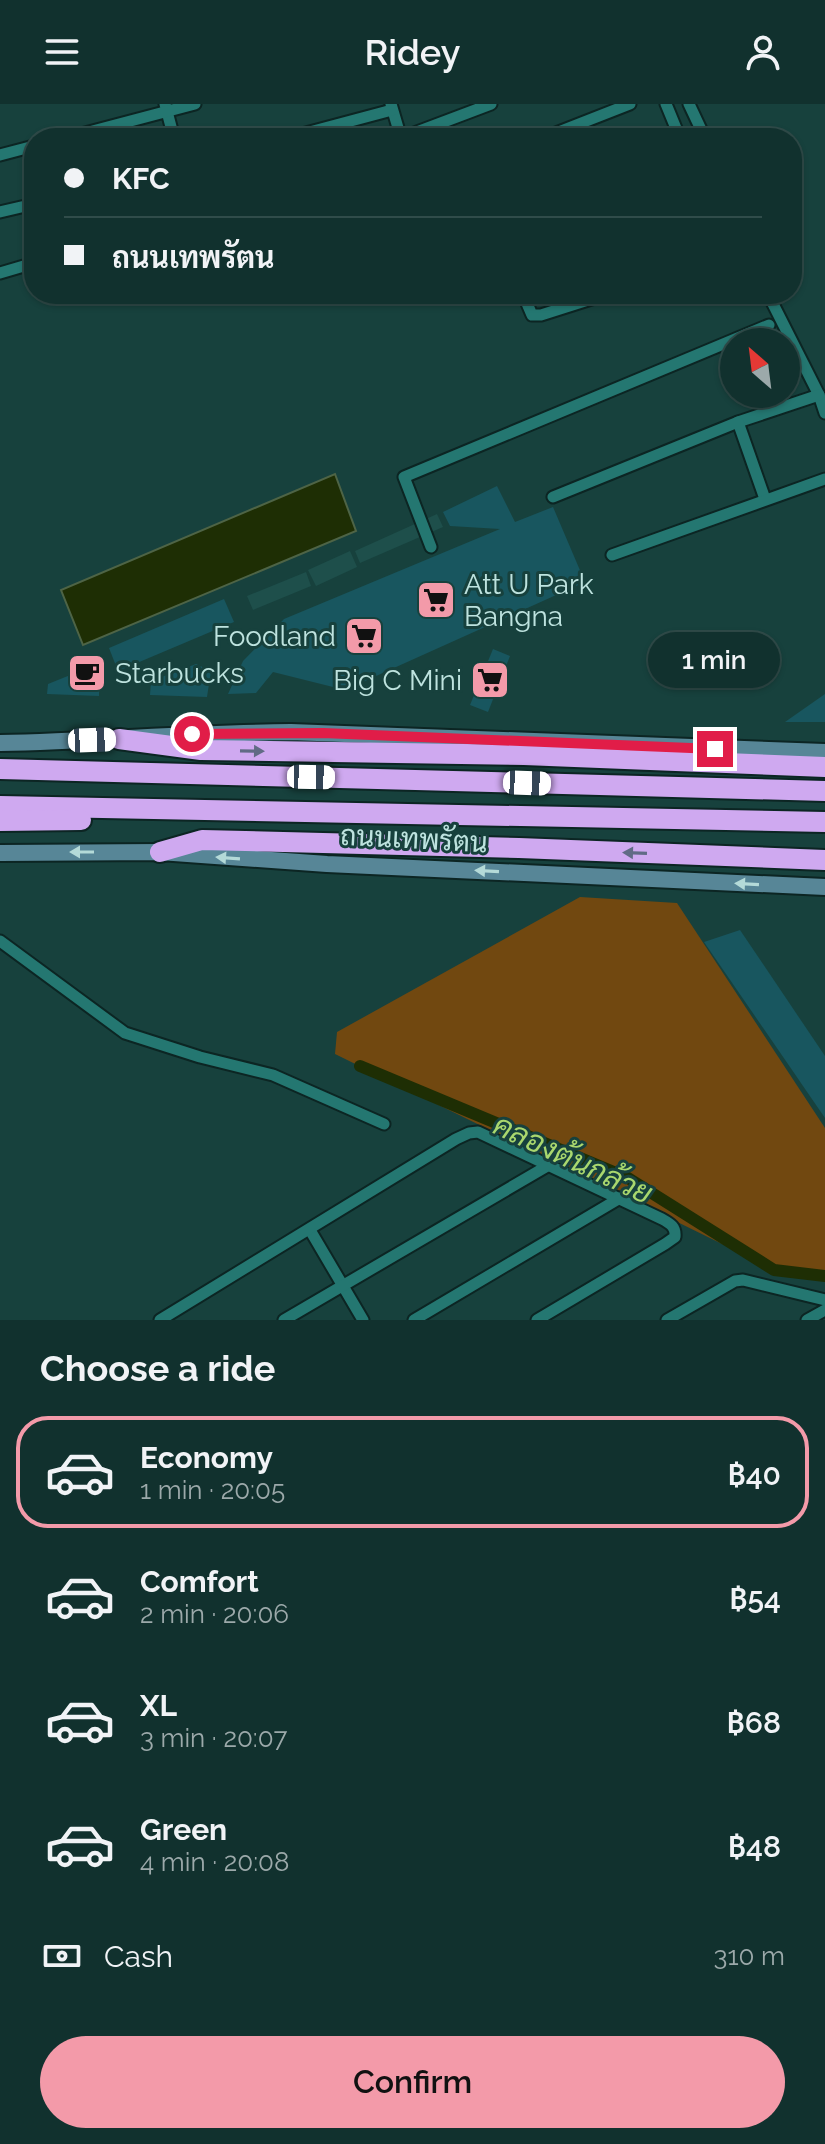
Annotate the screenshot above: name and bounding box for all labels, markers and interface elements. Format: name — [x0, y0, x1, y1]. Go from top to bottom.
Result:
icon: menu — [40, 30, 84, 74]
icon: person — [741, 30, 785, 74]
text: Ridey — [365, 31, 460, 73]
text: KFC — [112, 161, 170, 196]
text: ถนนเทพรัตน — [112, 240, 275, 275]
north arrow — [720, 328, 800, 408]
map controls — [720, 328, 800, 408]
place label: Att U Park Bangna — [464, 568, 594, 633]
supermarket icon: Att U Park Bangna — [415, 579, 457, 621]
supermarket icon: Foodland — [343, 615, 385, 657]
place label: Foodland — [213, 620, 336, 653]
callout: 1 min — [649, 633, 781, 689]
text: 1 min — [682, 645, 746, 675]
cafe icon: Starbucks — [66, 652, 108, 694]
place label: Starbucks — [115, 657, 244, 690]
supermarket icon: Big C Mini — [469, 659, 511, 701]
place label: Big C Mini — [333, 664, 462, 697]
route start — [174, 716, 210, 752]
car — [68, 727, 116, 753]
route end — [697, 731, 733, 767]
one-way arrow — [240, 744, 265, 757]
car — [287, 765, 335, 789]
car — [503, 770, 551, 796]
street label: ถนนเทพรัตน — [339, 817, 489, 859]
one-way arrow — [69, 846, 94, 858]
one-way arrow — [622, 846, 647, 859]
one-way arrow — [215, 851, 240, 864]
one-way arrow — [474, 864, 499, 877]
one-way arrow — [734, 877, 759, 890]
water label: คลองต้นกล้วย — [488, 1105, 659, 1211]
text: Choose a ride — [40, 1347, 275, 1389]
icon: car — [44, 1436, 116, 1508]
text: Economy — [140, 1440, 273, 1475]
text: ฿40 — [728, 1457, 781, 1492]
text: 1 min · 20:05 — [140, 1475, 285, 1505]
icon: car — [44, 1560, 116, 1632]
text: Comfort — [140, 1564, 259, 1599]
text: ฿54 — [730, 1581, 781, 1616]
text: 2 min · 20:06 — [140, 1599, 289, 1629]
icon: car — [44, 1684, 116, 1756]
text: XL — [140, 1688, 177, 1723]
text: ฿68 — [727, 1705, 781, 1740]
text: 3 min · 20:07 — [140, 1723, 287, 1753]
icon: car — [44, 1808, 116, 1880]
text: Green — [140, 1812, 227, 1847]
text: ฿48 — [728, 1829, 781, 1864]
text: 4 min · 20:08 — [140, 1847, 289, 1877]
icon: cash — [40, 1934, 84, 1978]
text: Cash — [104, 1939, 173, 1974]
text: 310 m — [714, 1941, 785, 1971]
button: Confirm — [40, 2036, 785, 2128]

